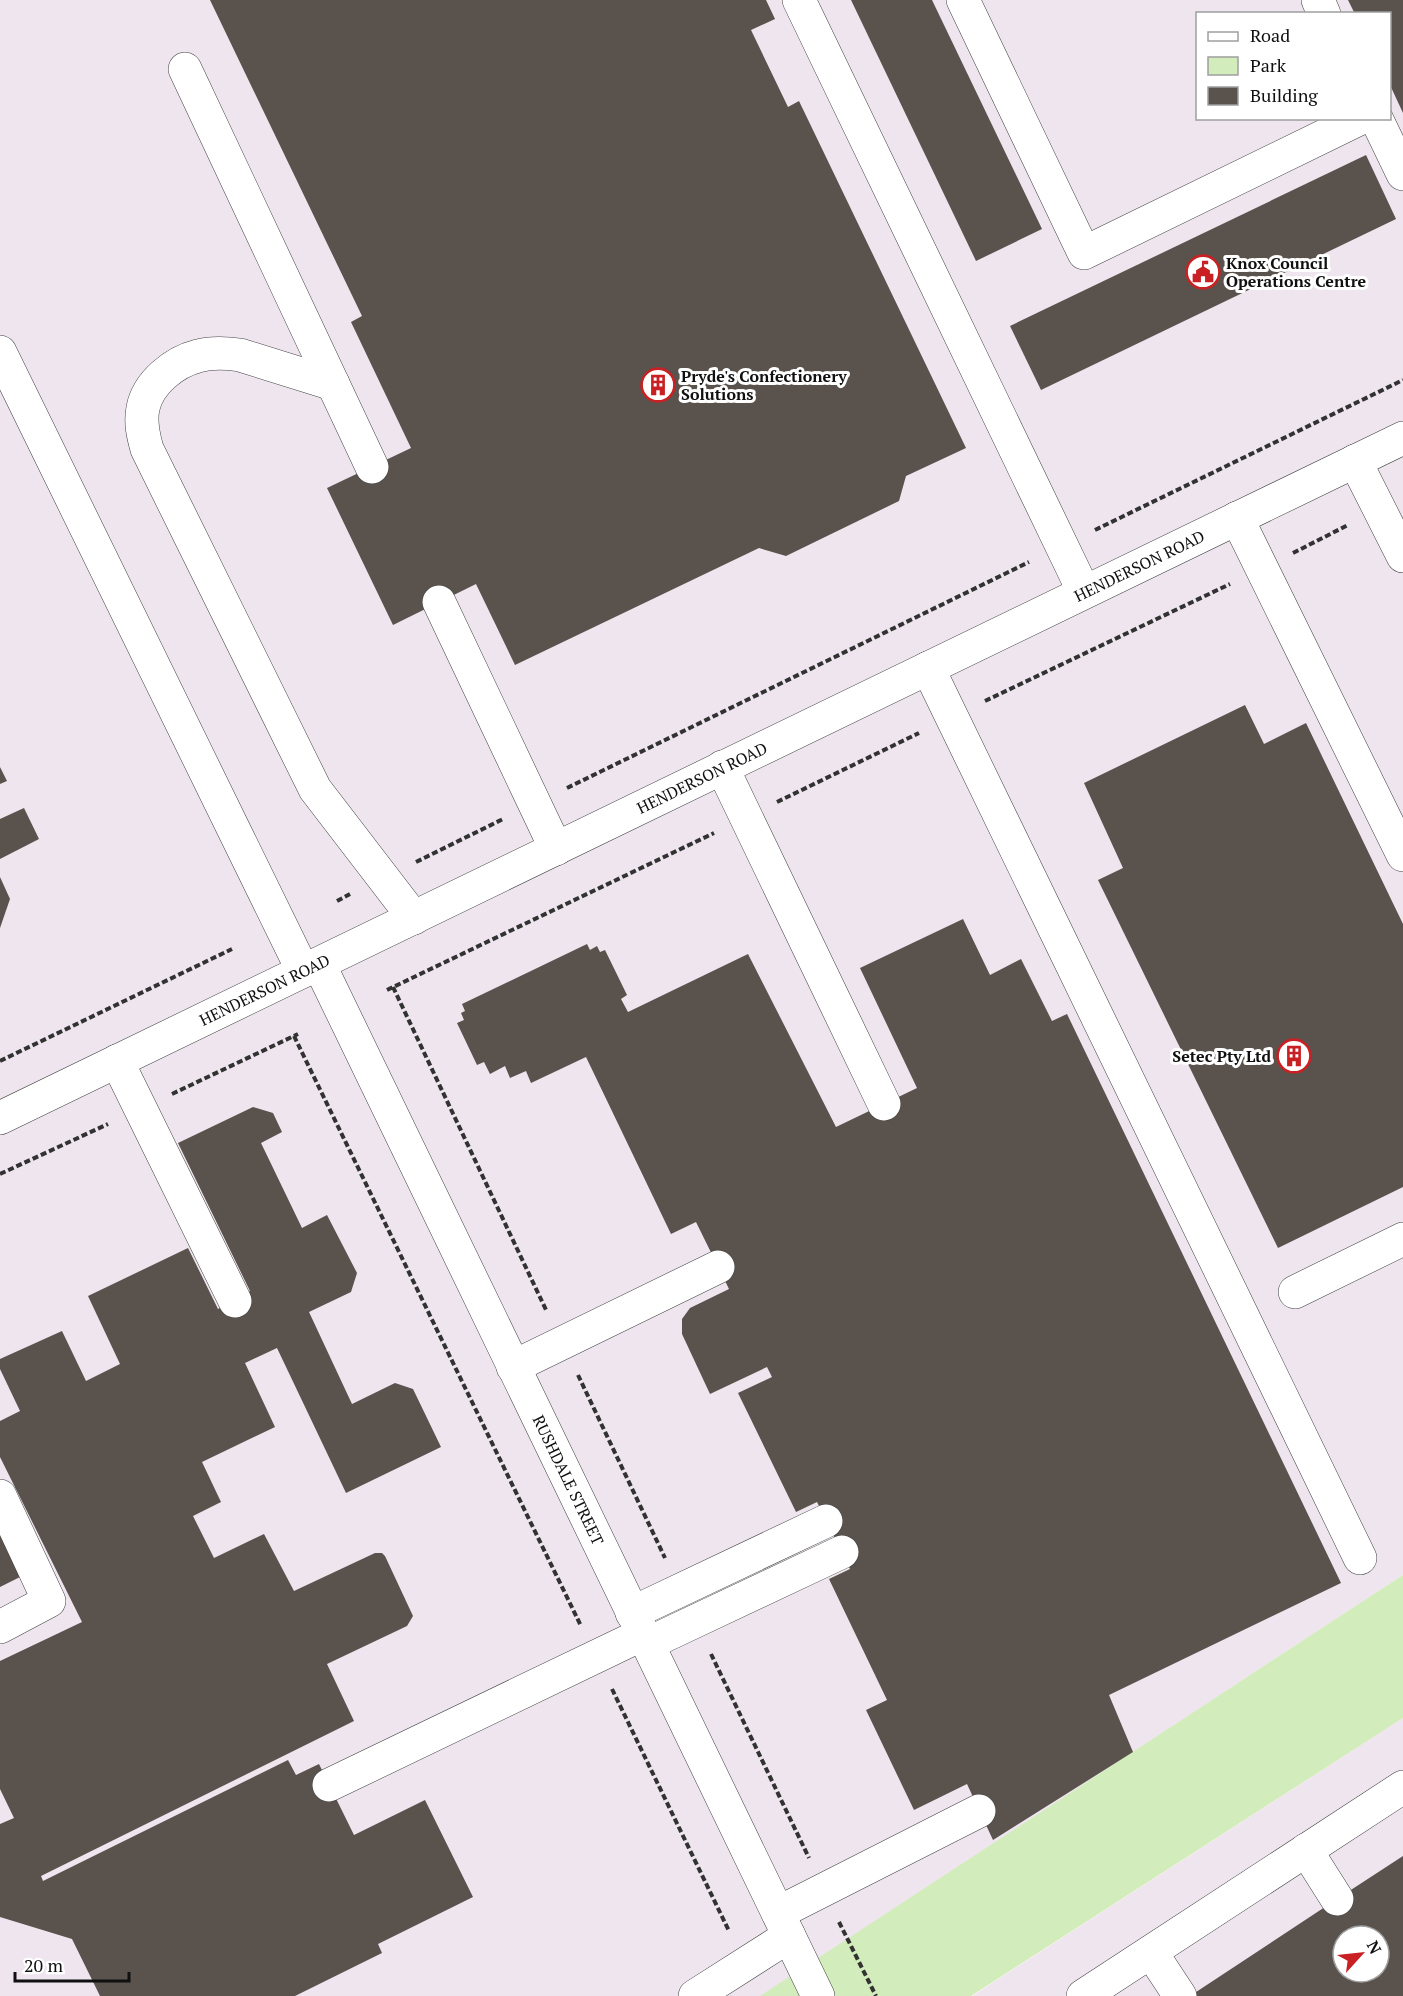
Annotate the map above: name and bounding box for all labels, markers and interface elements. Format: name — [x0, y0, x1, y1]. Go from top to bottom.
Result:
legend — [1196, 12, 1391, 120]
text: Road — [1250, 23, 1290, 47]
text: Park — [1250, 53, 1287, 77]
text: Building — [1250, 83, 1318, 107]
place label: Knox Council Operations Centre — [1226, 252, 1367, 292]
public building icon: Knox Council Operations Centre — [1185, 254, 1221, 290]
place label: Pryde's Confectionery Solutions — [681, 365, 847, 405]
building icon: Pryde's Confectionery Solutions — [640, 367, 676, 403]
street label: HENDERSON ROAD — [1070, 525, 1208, 607]
street label: HENDERSON ROAD — [633, 737, 771, 819]
street label: HENDERSON ROAD — [196, 949, 333, 1031]
building icon: Setec Pty Ltd — [1276, 1038, 1312, 1074]
place label: Setec Pty Ltd — [1172, 1045, 1271, 1067]
street label: RUSHDALE STREET — [528, 1411, 609, 1549]
north arrow — [1331, 1924, 1391, 1984]
text: N — [1362, 1937, 1387, 1958]
scale bar — [15, 1945, 129, 1983]
text: 20 m — [24, 1953, 64, 1977]

